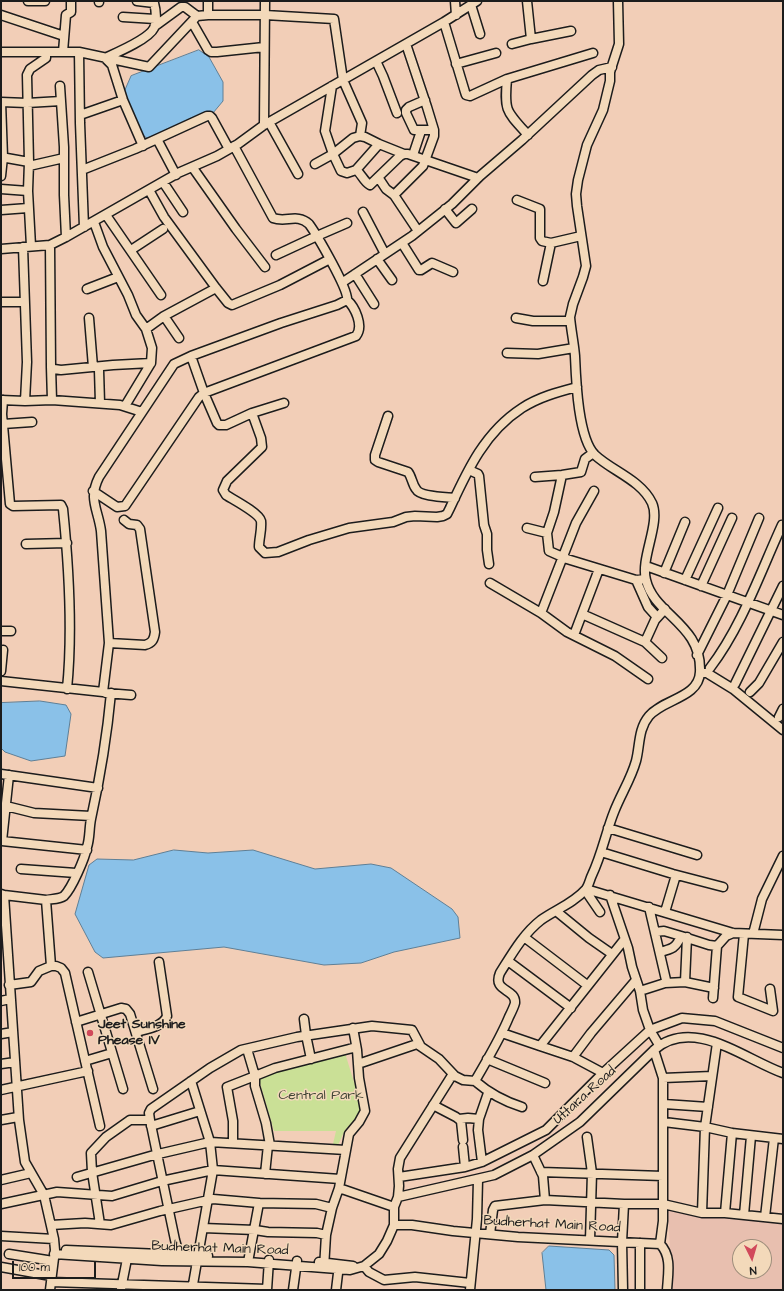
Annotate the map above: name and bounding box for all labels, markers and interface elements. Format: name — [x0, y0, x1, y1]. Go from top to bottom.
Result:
place label: Jeet Sunshine Phease IV — [98, 1017, 186, 1050]
marker: Jeet Sunshine Phease IV — [85, 1028, 95, 1038]
street label: Uttara Road — [550, 1063, 620, 1129]
park label: Central Park — [278, 1088, 364, 1104]
street label: Budherhat Main Road — [483, 1213, 621, 1237]
street label: Budherhat Main Road — [151, 1238, 289, 1260]
north arrow — [732, 1239, 772, 1279]
scale bar — [14, 1253, 98, 1279]
text: 100 m — [19, 1259, 50, 1276]
text: N — [749, 1263, 757, 1278]

